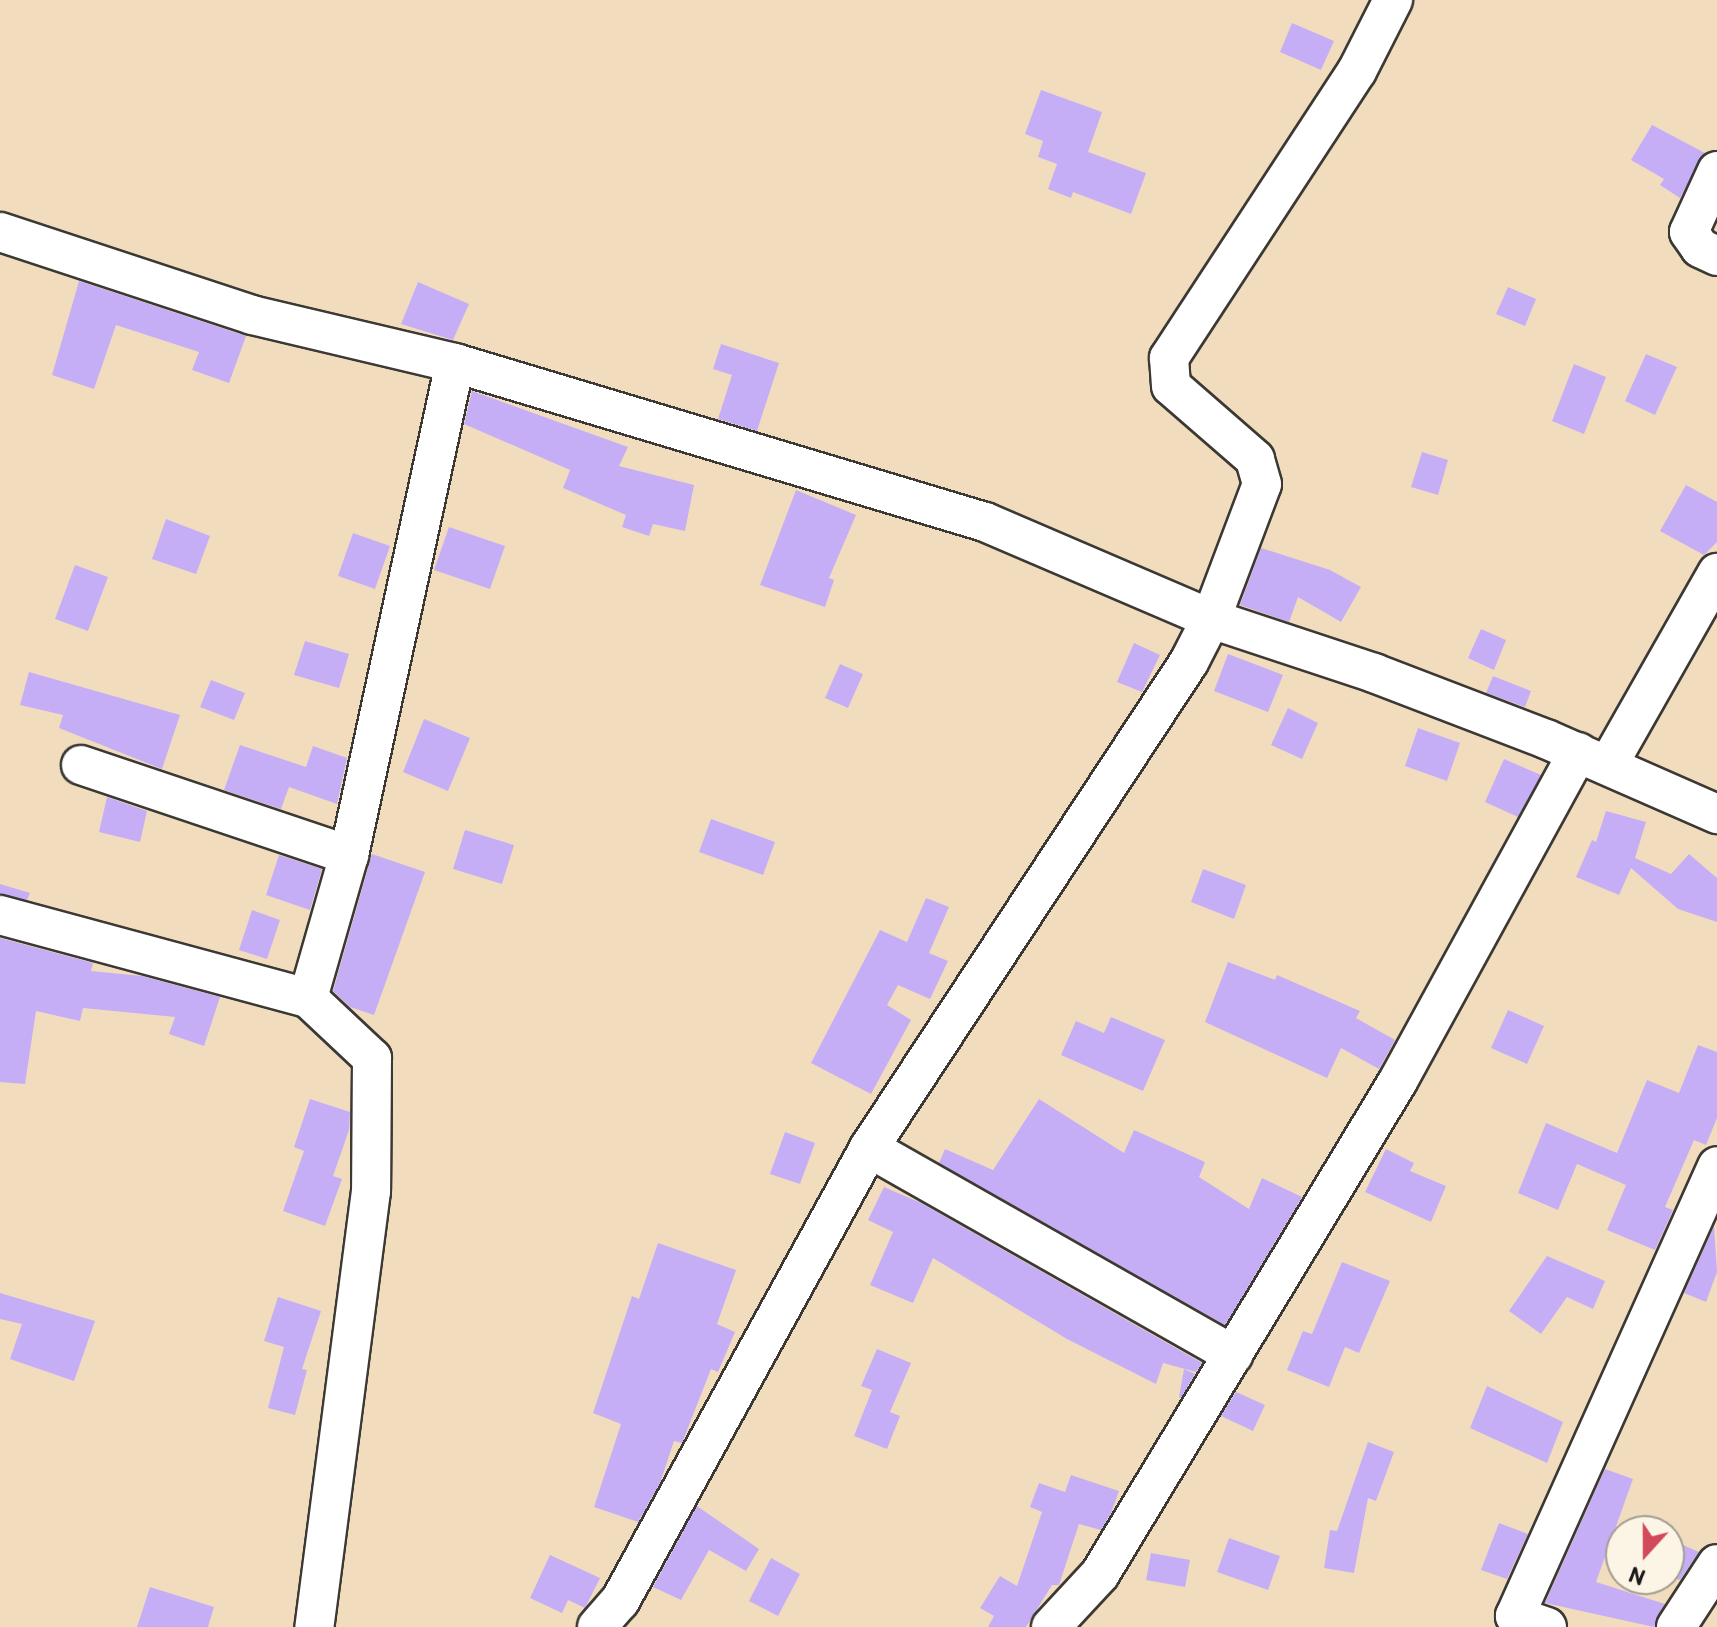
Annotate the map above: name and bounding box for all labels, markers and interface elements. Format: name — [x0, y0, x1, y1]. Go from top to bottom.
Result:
north arrow — [1605, 1515, 1685, 1595]
text: N — [1625, 1561, 1649, 1591]

